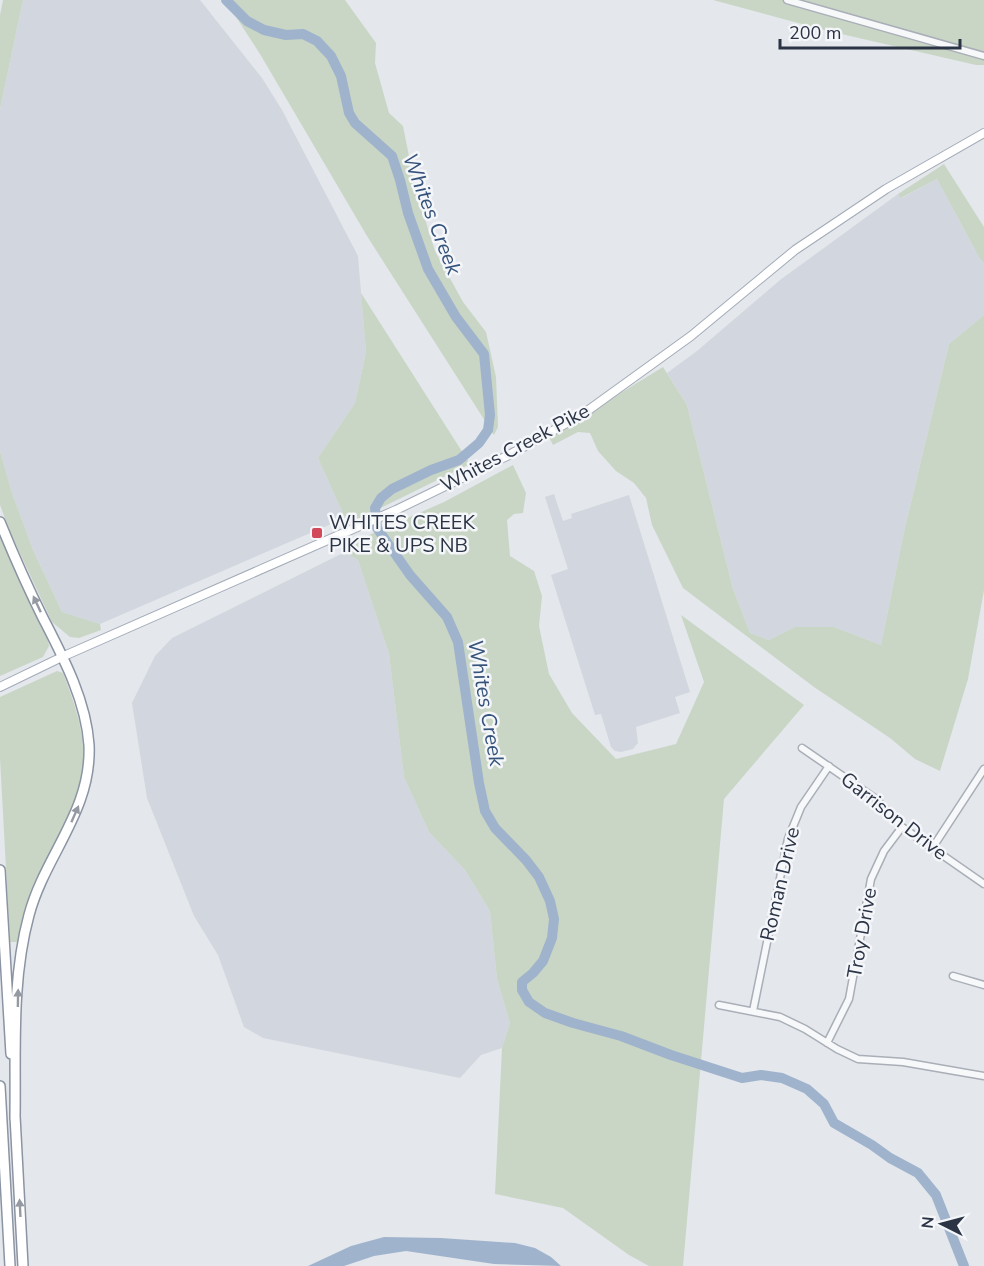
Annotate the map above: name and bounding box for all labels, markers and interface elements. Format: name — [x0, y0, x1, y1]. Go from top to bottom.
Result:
scale bar — [780, 12, 960, 50]
text: 200 m — [789, 21, 841, 45]
water label: Whites Creek — [396, 149, 468, 279]
street label: Whites Creek Pike — [436, 397, 594, 499]
place label: WHITES CREEK PIKE & UPS NB — [329, 509, 475, 559]
marker: WHITES CREEK PIKE & UPS NB — [310, 526, 324, 540]
one-way arrow — [32, 596, 41, 613]
water label: Whites Creek — [461, 637, 511, 769]
street label: Garrison Drive — [835, 766, 953, 866]
one-way arrow — [71, 805, 81, 823]
street label: Roman Drive — [754, 824, 806, 944]
street label: Troy Drive — [841, 886, 883, 980]
one-way arrow — [13, 988, 22, 1007]
north arrow — [912, 1194, 972, 1254]
one-way arrow — [15, 1198, 24, 1217]
text: N — [917, 1215, 940, 1230]

